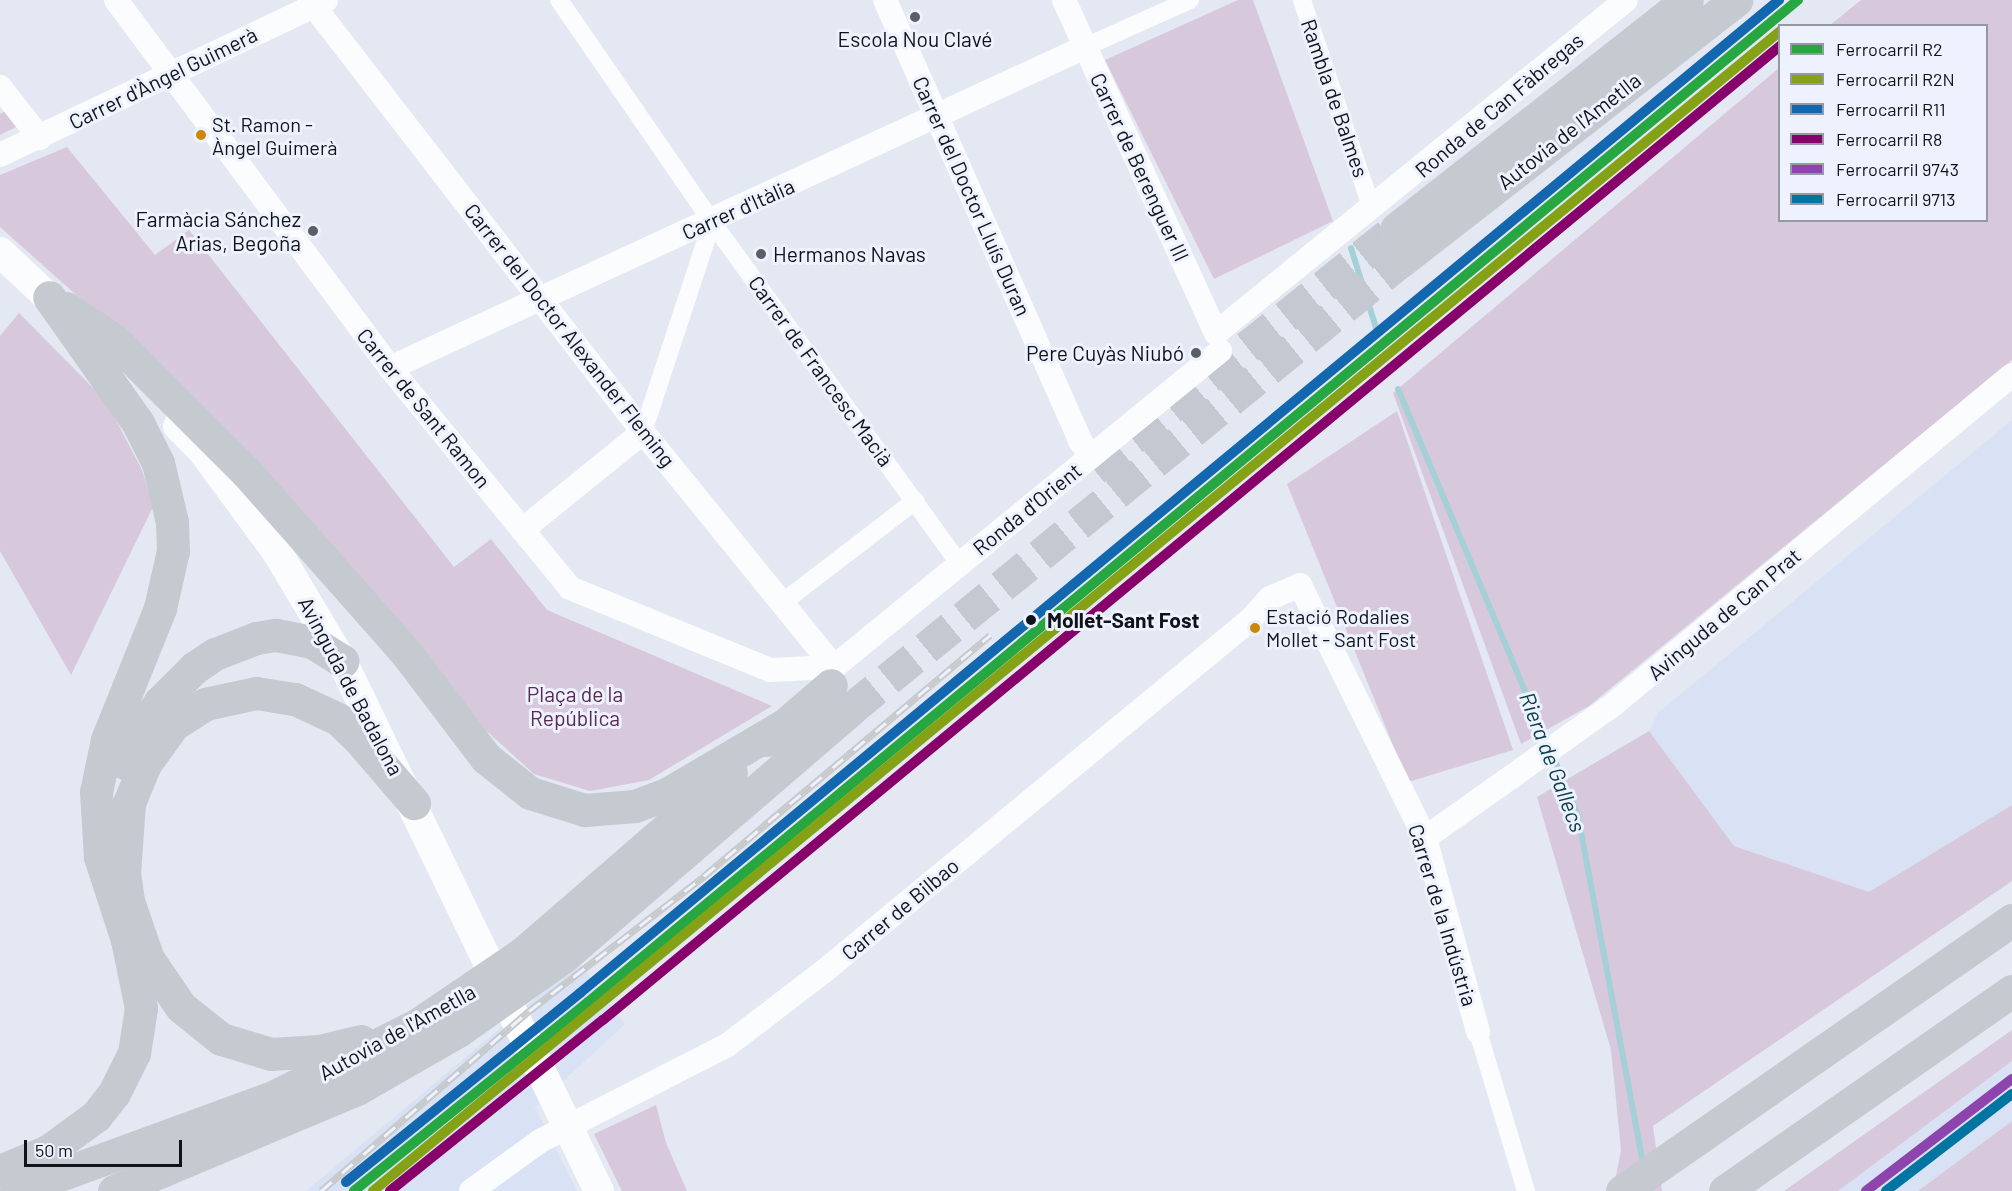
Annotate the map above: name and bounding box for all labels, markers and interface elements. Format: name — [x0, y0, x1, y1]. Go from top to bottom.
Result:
marker: Escola Nou Clavé — [908, 10, 922, 24]
street label: Rambla de Balmes — [1296, 15, 1374, 181]
street label: Carrer d'Àngel Guimerà — [65, 21, 261, 135]
legend — [1778, 24, 1988, 222]
place label: Escola Nou Clavé — [838, 26, 992, 52]
street label: Ronda de Can Fàbregas — [1410, 27, 1588, 183]
text: Ferrocarril R2 — [1836, 38, 1943, 60]
street label: Autovia de l'Ametlla — [1492, 67, 1646, 195]
text: Ferrocarril R2N — [1836, 68, 1955, 90]
street label: Carrer de Berenguer III — [1085, 69, 1195, 265]
street label: Carrer del Doctor Lluís Duran — [908, 72, 1036, 320]
text: Ferrocarril R11 — [1836, 98, 1946, 120]
place label: St. Ramon - Àngel Guimerà — [212, 112, 337, 159]
text: Ferrocarril R8 — [1836, 128, 1942, 150]
marker: St. Ramon - Àngel Guimerà — [195, 129, 207, 141]
text: Ferrocarril 9743 — [1836, 158, 1959, 180]
street label: Carrer d'Itàlia — [678, 173, 798, 245]
text: Ferrocarril 9713 — [1836, 188, 1955, 210]
street label: Carrer del Doctor Alexander Fleming — [459, 198, 681, 472]
place label: Farmàcia Sánchez Arias, Begoña — [135, 206, 301, 256]
marker: Farmàcia Sánchez Arias, Begoña — [306, 224, 320, 238]
place label: Hermanos Navas — [773, 241, 926, 267]
marker: Hermanos Navas — [754, 247, 768, 261]
street label: Carrer de Francesc Macià — [743, 271, 899, 471]
street label: Carrer de Sant Ramon — [352, 323, 496, 493]
place label: Pere Cuyàs Niubó — [1026, 340, 1184, 366]
marker: Pere Cuyàs Niubó — [1189, 346, 1203, 360]
street label: Ronda d'Orient — [968, 458, 1086, 560]
street label: Avinguda de Can Prat — [1642, 543, 1806, 685]
street label: Avinguda de Badalona — [293, 592, 409, 780]
place label: Estació Rodalies Mollet - Sant Fost — [1266, 604, 1416, 651]
place label: Mollet-Sant Fost — [1047, 607, 1199, 633]
marker: Mollet-Sant Fost — [1020, 609, 1042, 631]
marker: Estació Rodalies Mollet - Sant Fost — [1249, 622, 1261, 634]
park label: Plaça de la República — [527, 681, 623, 731]
water label: Riera de Gallecs — [1514, 688, 1592, 836]
street label: Carrer de la Indústria — [1403, 821, 1483, 1009]
street label: Carrer de Bilbao — [836, 853, 964, 965]
street label: Autovia de l'Ametlla — [314, 979, 480, 1085]
scale bar — [27, 1128, 184, 1166]
text: 50 m — [35, 1139, 73, 1161]

